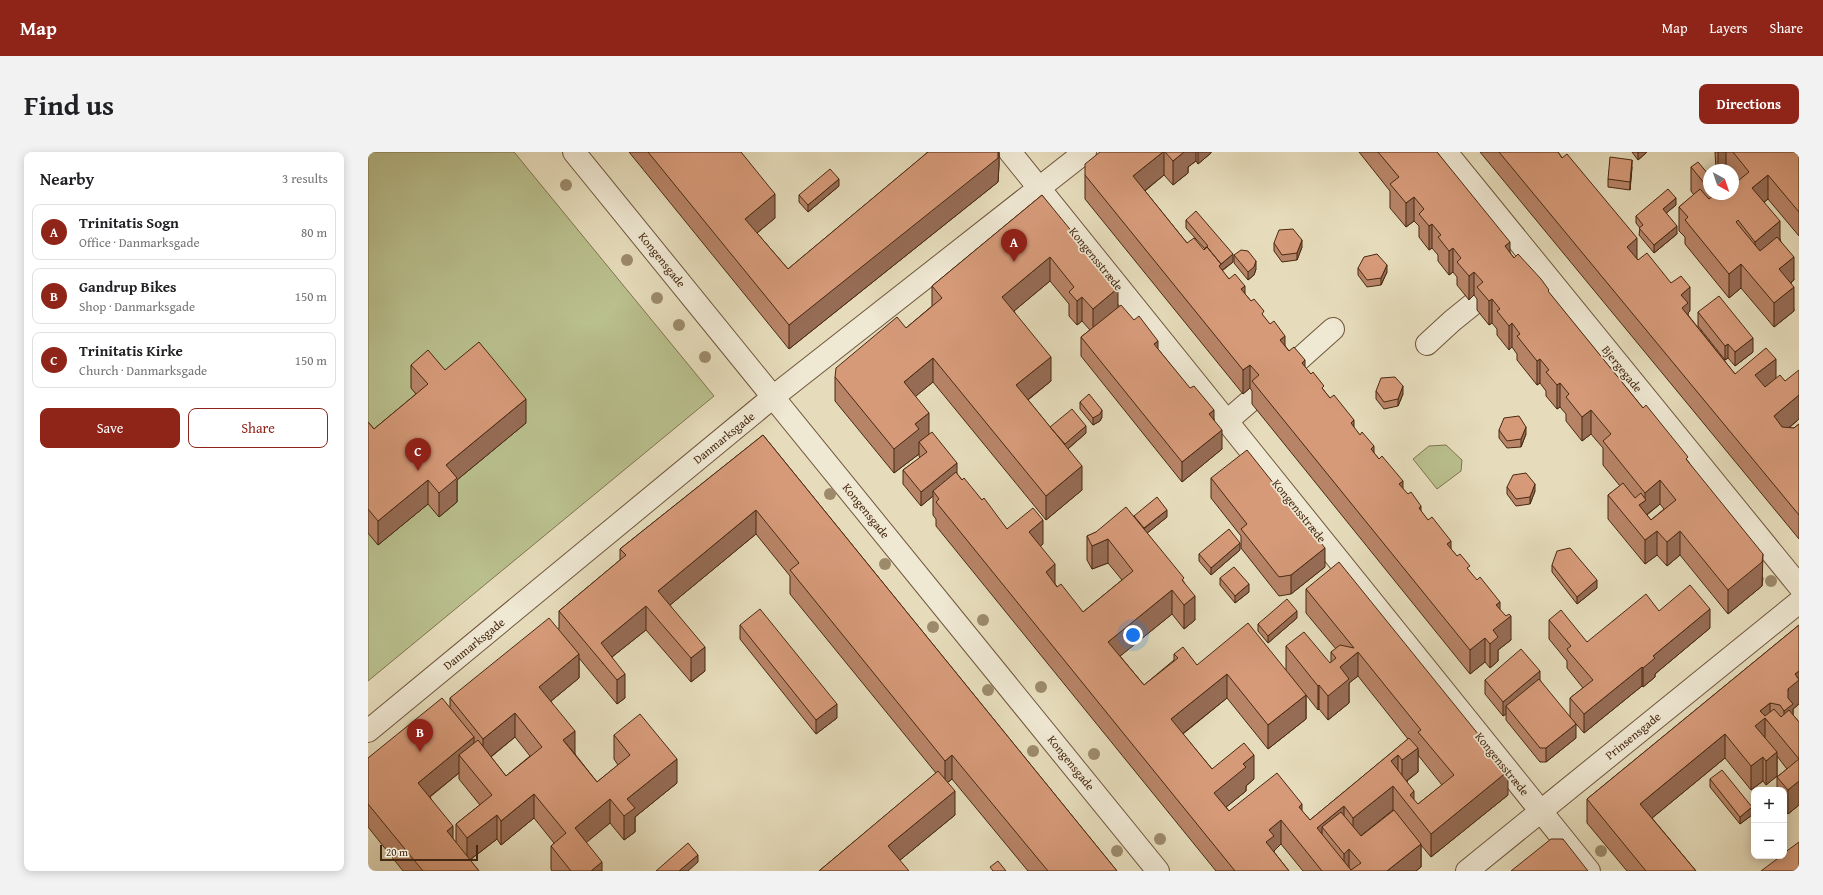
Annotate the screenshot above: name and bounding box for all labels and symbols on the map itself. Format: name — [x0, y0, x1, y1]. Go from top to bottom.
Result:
north arrow — [1703, 164, 1739, 200]
street label: Kongensstræde — [1065, 223, 1128, 294]
street label: Kongensgade — [635, 228, 690, 291]
pin: A — [1001, 229, 1027, 262]
street label: Bjergegade — [1598, 342, 1647, 396]
street label: Danmarksgade — [689, 407, 758, 468]
pin: C — [405, 438, 431, 471]
street label: Kongensstræde — [1268, 475, 1331, 546]
street label: Kongensgade — [839, 479, 894, 542]
street label: Danmarksgade — [439, 613, 508, 674]
your location — [1123, 625, 1143, 645]
street label: Prinsensgade — [1601, 708, 1664, 763]
pin: B — [407, 719, 433, 752]
street label: Kongensstræde — [1471, 728, 1534, 799]
street label: Kongensgade — [1044, 731, 1099, 794]
scale bar — [380, 843, 478, 862]

